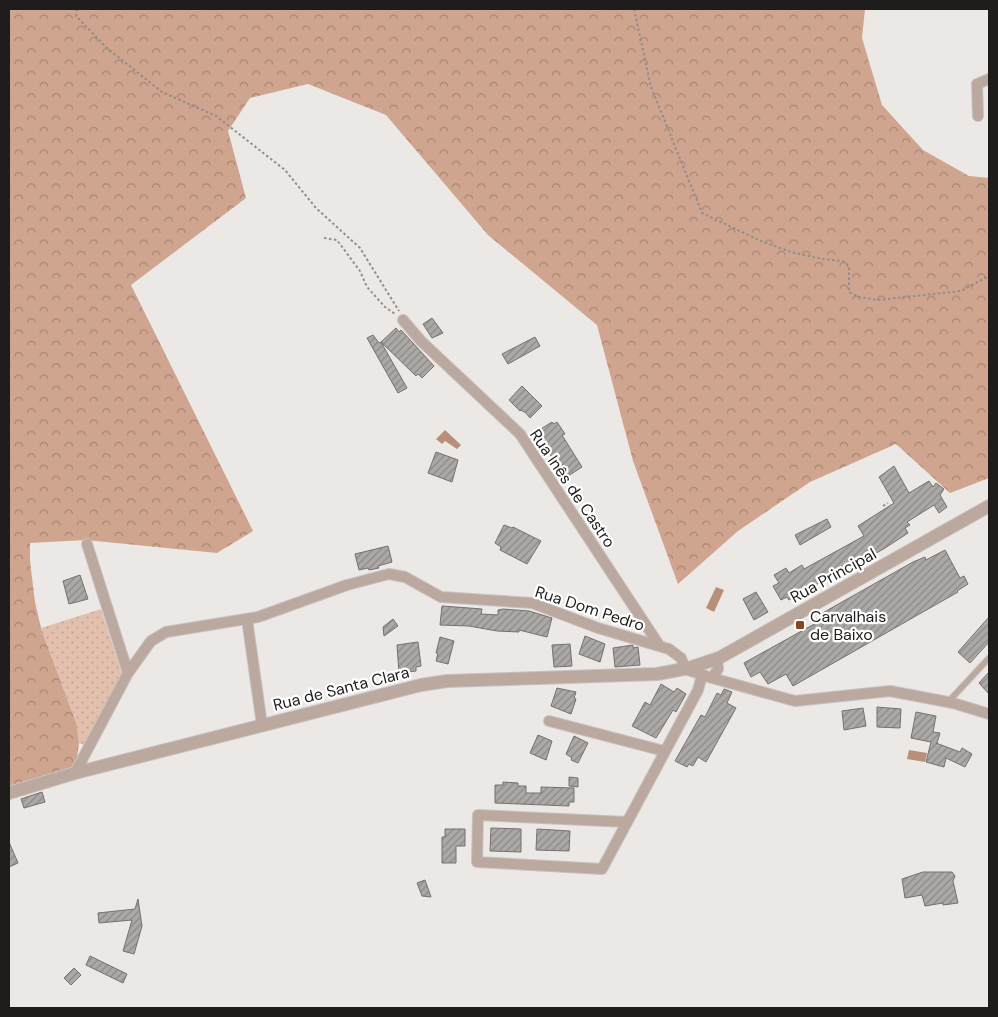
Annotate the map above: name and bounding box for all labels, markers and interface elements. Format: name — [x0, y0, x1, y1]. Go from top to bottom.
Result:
street label: Rua Inês de Castro — [525, 425, 620, 552]
street label: Rua Principal — [787, 543, 880, 608]
street label: Rua Dom Pedro — [533, 581, 647, 636]
place label: Carvalhais de Baixo — [810, 606, 886, 645]
marker: Carvalhais de Baixo — [794, 619, 806, 631]
street label: Rua de Santa Clara — [271, 661, 411, 716]

